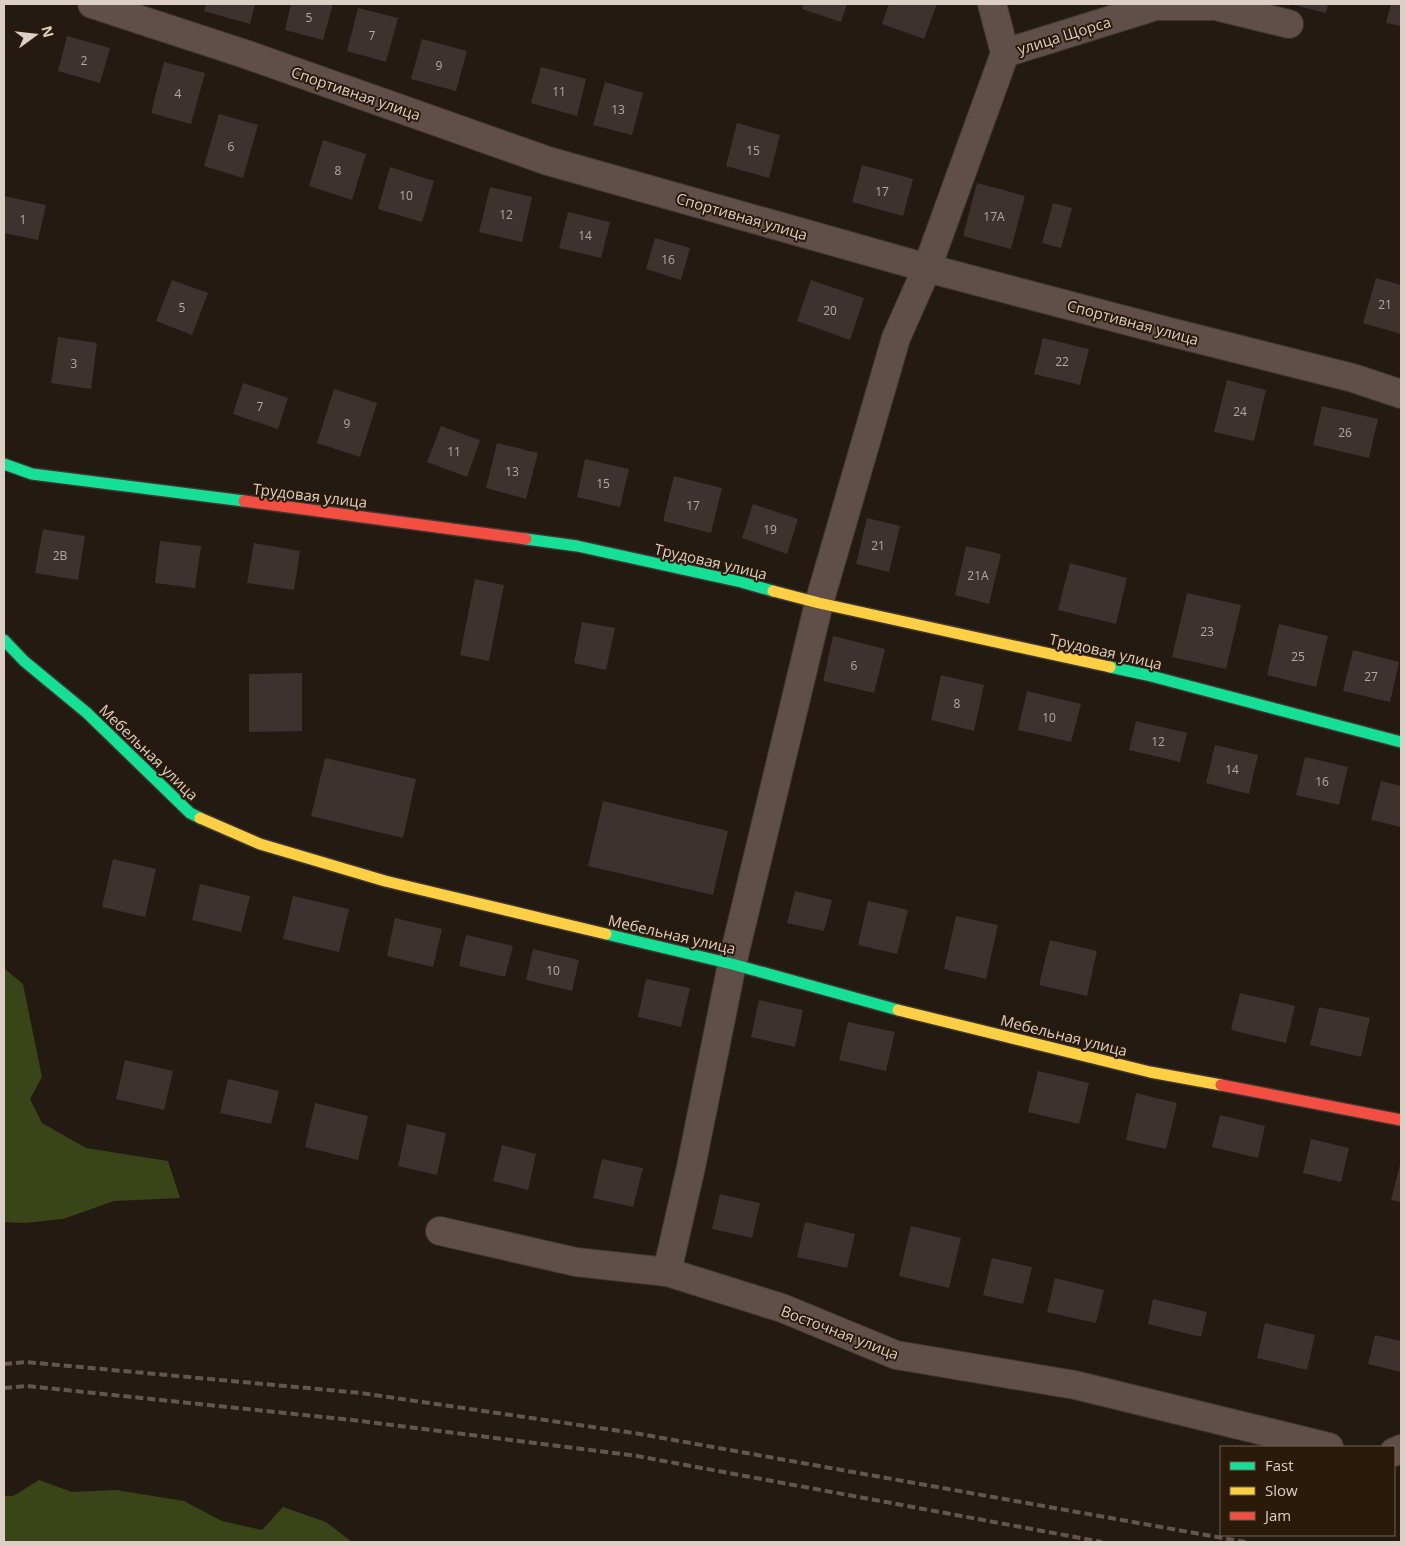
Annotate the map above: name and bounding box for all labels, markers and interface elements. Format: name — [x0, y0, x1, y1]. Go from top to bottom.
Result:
house number: 5 — [306, 9, 313, 26]
north arrow — [10, 10, 60, 60]
street label: улица Щорса — [1015, 11, 1113, 59]
text: N — [37, 24, 59, 39]
house number: 7 — [369, 27, 376, 44]
house number: 2 — [81, 52, 88, 69]
house number: 9 — [436, 57, 443, 74]
street label: Спортивная улица — [289, 61, 423, 125]
house number: 11 — [552, 83, 566, 100]
house number: 4 — [175, 85, 182, 102]
house number: 13 — [611, 101, 625, 118]
house number: 6 — [228, 138, 235, 155]
house number: 15 — [746, 142, 760, 159]
house number: 8 — [335, 162, 342, 179]
house number: 17 — [875, 183, 889, 200]
house number: 10 — [399, 187, 413, 204]
street label: Спортивная улица — [674, 188, 810, 244]
house number: 12 — [499, 206, 513, 223]
house number: 17А — [983, 208, 1005, 225]
house number: 1 — [20, 211, 26, 228]
house number: 14 — [578, 227, 592, 244]
house number: 16 — [661, 251, 675, 268]
street label: Спортивная улица — [1065, 295, 1201, 349]
house number: 21 — [1378, 296, 1392, 313]
house number: 5 — [179, 299, 186, 316]
house number: 20 — [823, 302, 837, 319]
house number: 22 — [1055, 353, 1069, 370]
house number: 3 — [71, 355, 78, 372]
house number: 7 — [257, 398, 264, 415]
house number: 24 — [1233, 403, 1247, 420]
house number: 9 — [344, 415, 351, 432]
house number: 26 — [1338, 424, 1352, 441]
house number: 11 — [447, 443, 461, 460]
house number: 13 — [505, 463, 519, 480]
house number: 15 — [596, 475, 610, 492]
street label: Трудовая улица — [252, 478, 368, 512]
house number: 17 — [686, 497, 700, 514]
house number: 19 — [763, 521, 777, 538]
house number: 21 — [871, 537, 885, 554]
street label: Трудовая улица — [653, 538, 769, 584]
house number: 2В — [53, 547, 68, 564]
house number: 21А — [967, 567, 989, 584]
house number: 23 — [1200, 623, 1214, 640]
street label: Трудовая улица — [1048, 628, 1164, 674]
house number: 25 — [1291, 648, 1305, 665]
house number: 6 — [851, 657, 858, 674]
house number: 27 — [1364, 668, 1378, 685]
house number: 8 — [954, 695, 961, 712]
street label: Мебельная улица — [95, 700, 203, 804]
house number: 10 — [1042, 709, 1056, 726]
house number: 12 — [1151, 733, 1165, 750]
house number: 14 — [1225, 761, 1239, 778]
house number: 16 — [1315, 773, 1329, 790]
street label: Мебельная улица — [606, 910, 738, 958]
house number: 10 — [546, 962, 560, 979]
street label: Мебельная улица — [998, 1010, 1130, 1060]
street label: Восточная улица — [778, 1300, 902, 1364]
legend — [1220, 1446, 1395, 1536]
text: Fast — [1265, 1455, 1294, 1475]
text: Slow — [1265, 1480, 1298, 1500]
text: Jam — [1263, 1505, 1291, 1525]

